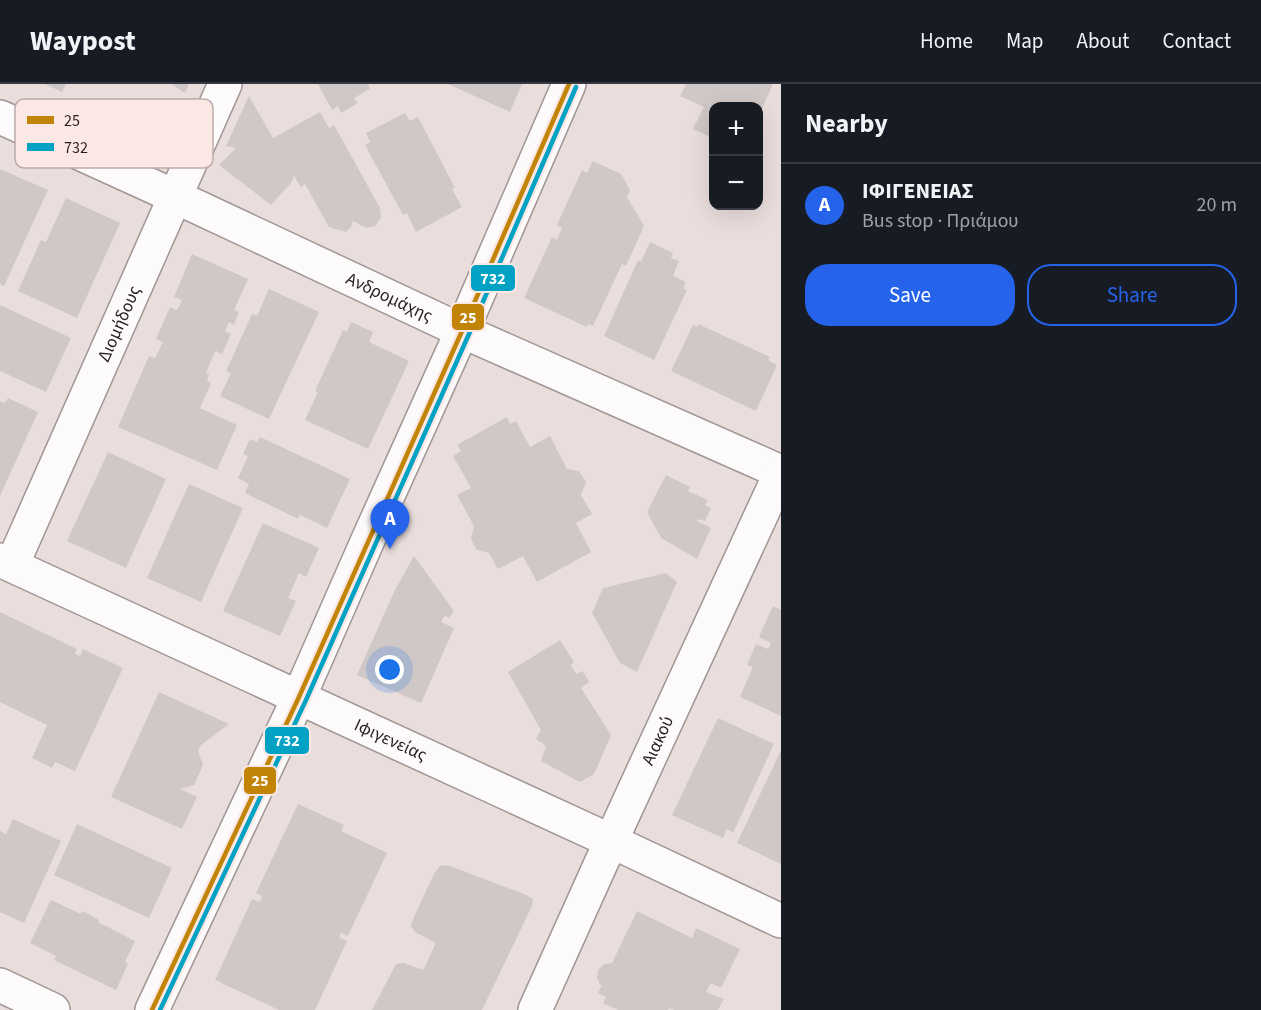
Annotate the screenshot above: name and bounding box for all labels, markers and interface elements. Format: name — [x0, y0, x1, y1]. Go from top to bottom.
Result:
text: Waypost — [30, 21, 136, 61]
text: Home — [920, 26, 973, 56]
text: Map — [1006, 26, 1044, 56]
text: About — [1077, 26, 1129, 56]
text: Contact — [1162, 26, 1231, 56]
legend — [15, 99, 213, 168]
map controls — [709, 102, 763, 210]
button: + — [709, 102, 763, 156]
text: Nearby — [805, 105, 888, 142]
text: 25 — [64, 110, 80, 132]
text: 732 — [64, 137, 88, 159]
button: − — [709, 156, 763, 210]
text: ΙΦΙΓΕΝΕΙΑΣ — [862, 175, 973, 207]
text: A — [819, 191, 830, 219]
text: 20 m — [1197, 191, 1237, 219]
text: Bus stop · Πριάμου — [862, 207, 1019, 235]
line badge: 732 — [470, 264, 516, 292]
button: Save — [805, 264, 1015, 326]
button: Share — [1027, 264, 1237, 326]
street label: Ανδρομάχης — [342, 266, 437, 329]
text: 732 — [480, 268, 506, 290]
street label: Διομήδους — [92, 282, 147, 366]
line badge: 25 — [451, 303, 485, 331]
text: 25 — [460, 307, 476, 329]
pin: A — [370, 500, 410, 549]
your location — [375, 655, 404, 684]
street label: Αιακού — [636, 712, 680, 769]
street label: Ιφιγενείας — [350, 713, 431, 768]
line badge: 732 — [264, 726, 310, 755]
text: 732 — [274, 730, 300, 752]
line badge: 25 — [243, 766, 277, 795]
text: 25 — [252, 770, 268, 792]

